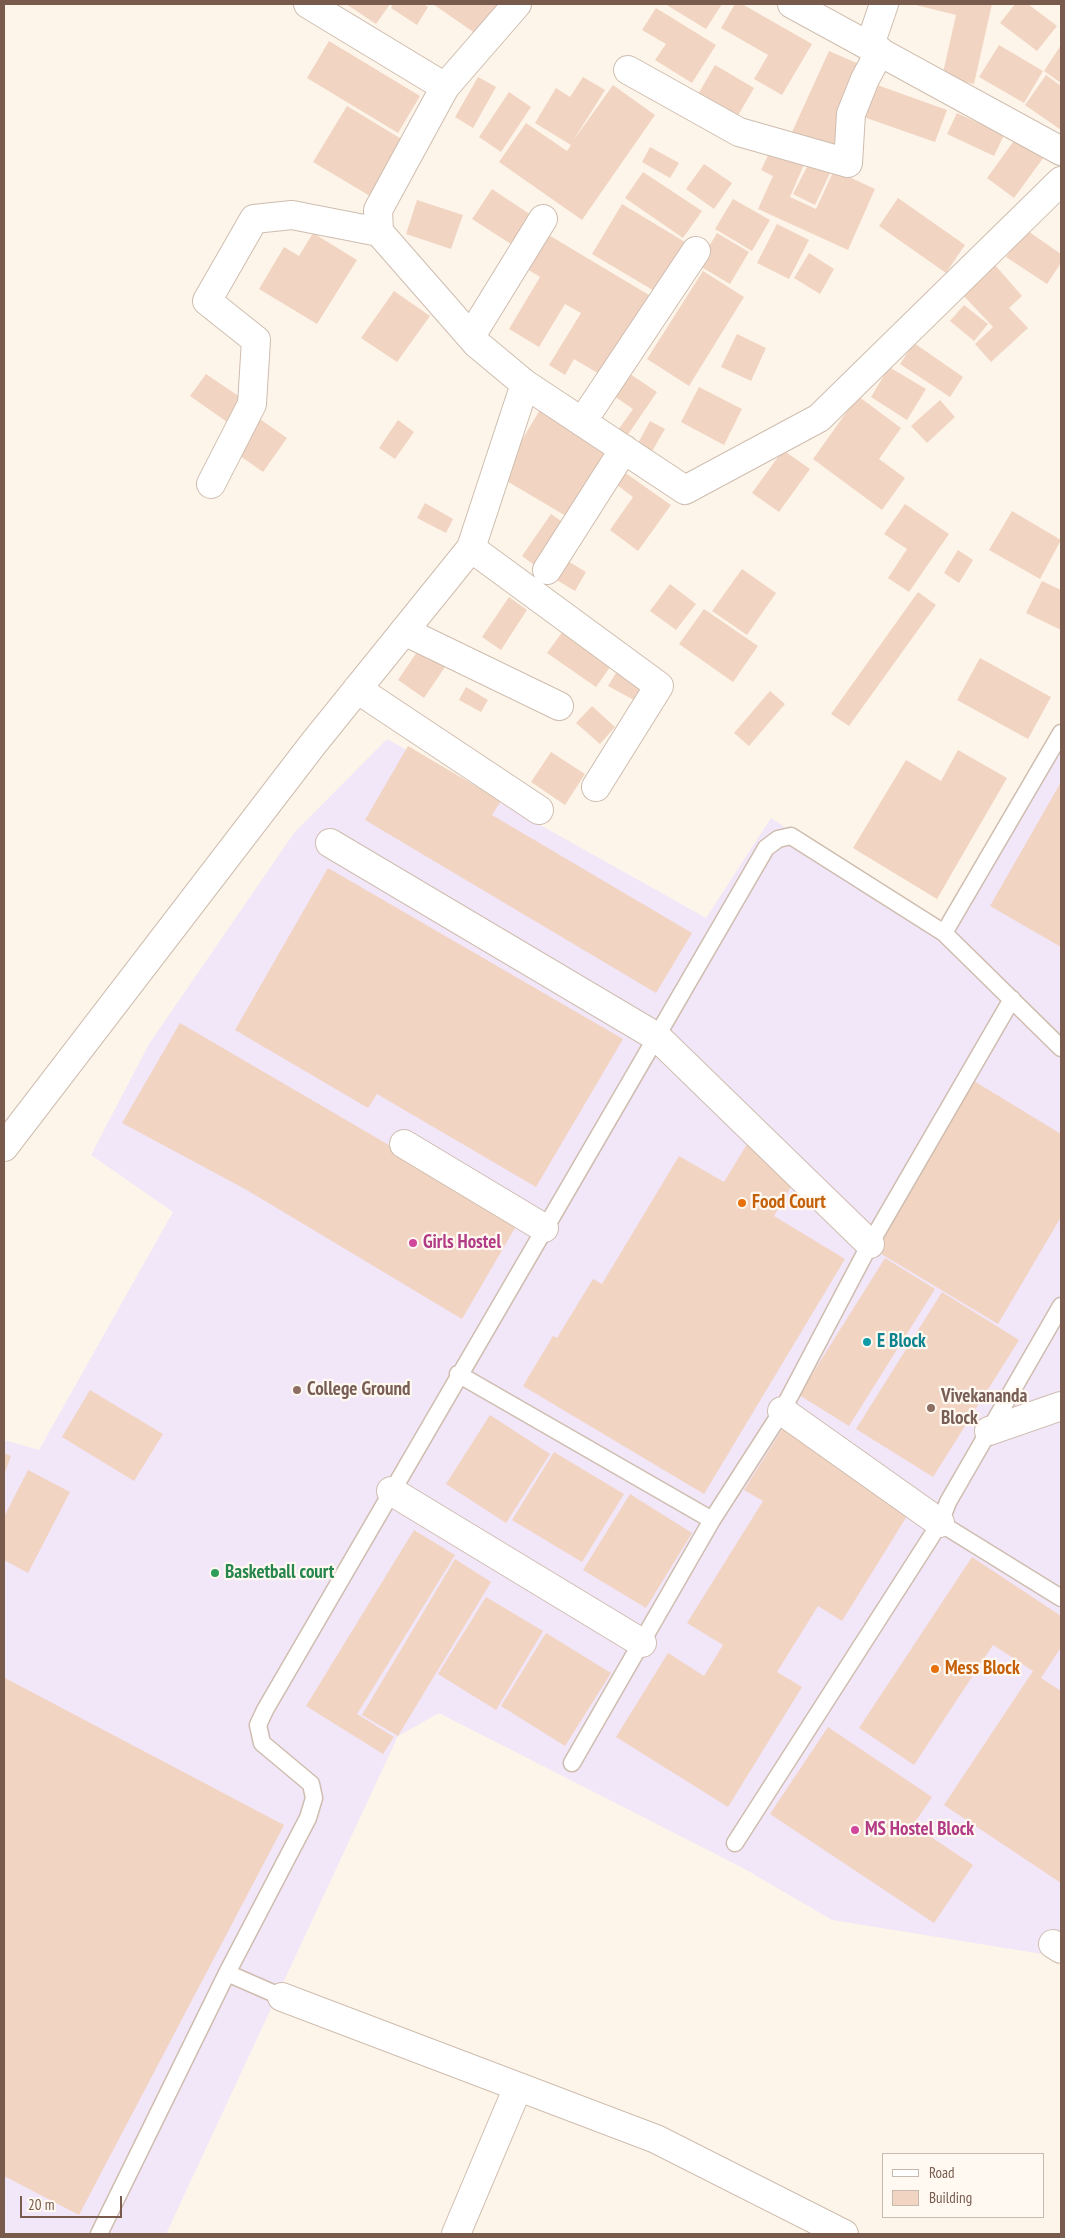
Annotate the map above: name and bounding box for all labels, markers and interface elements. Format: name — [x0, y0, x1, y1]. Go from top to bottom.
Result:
place label: Food Court — [752, 1192, 826, 1214]
marker: Food Court — [736, 1197, 748, 1209]
place label: Girls Hostel — [423, 1232, 501, 1254]
marker: Girls Hostel — [407, 1237, 419, 1249]
place label: E Block — [877, 1331, 926, 1353]
marker: E Block — [861, 1336, 873, 1348]
place label: College Ground — [307, 1379, 410, 1401]
marker: College Ground — [291, 1384, 303, 1396]
place label: Vivekananda Block — [941, 1386, 1027, 1430]
marker: Vivekananda Block — [925, 1402, 937, 1414]
place label: Basketball court — [225, 1562, 334, 1584]
marker: Basketball court — [209, 1567, 221, 1579]
place label: Mess Block — [945, 1658, 1020, 1680]
marker: Mess Block — [929, 1663, 941, 1675]
place label: MS Hostel Block — [865, 1819, 974, 1841]
marker: MS Hostel Block — [849, 1824, 861, 1836]
legend — [882, 2153, 1045, 2218]
text: Road — [929, 2163, 955, 2182]
scale bar — [22, 2186, 125, 2218]
text: Building — [929, 2188, 972, 2207]
text: 20 m — [28, 2195, 54, 2214]

